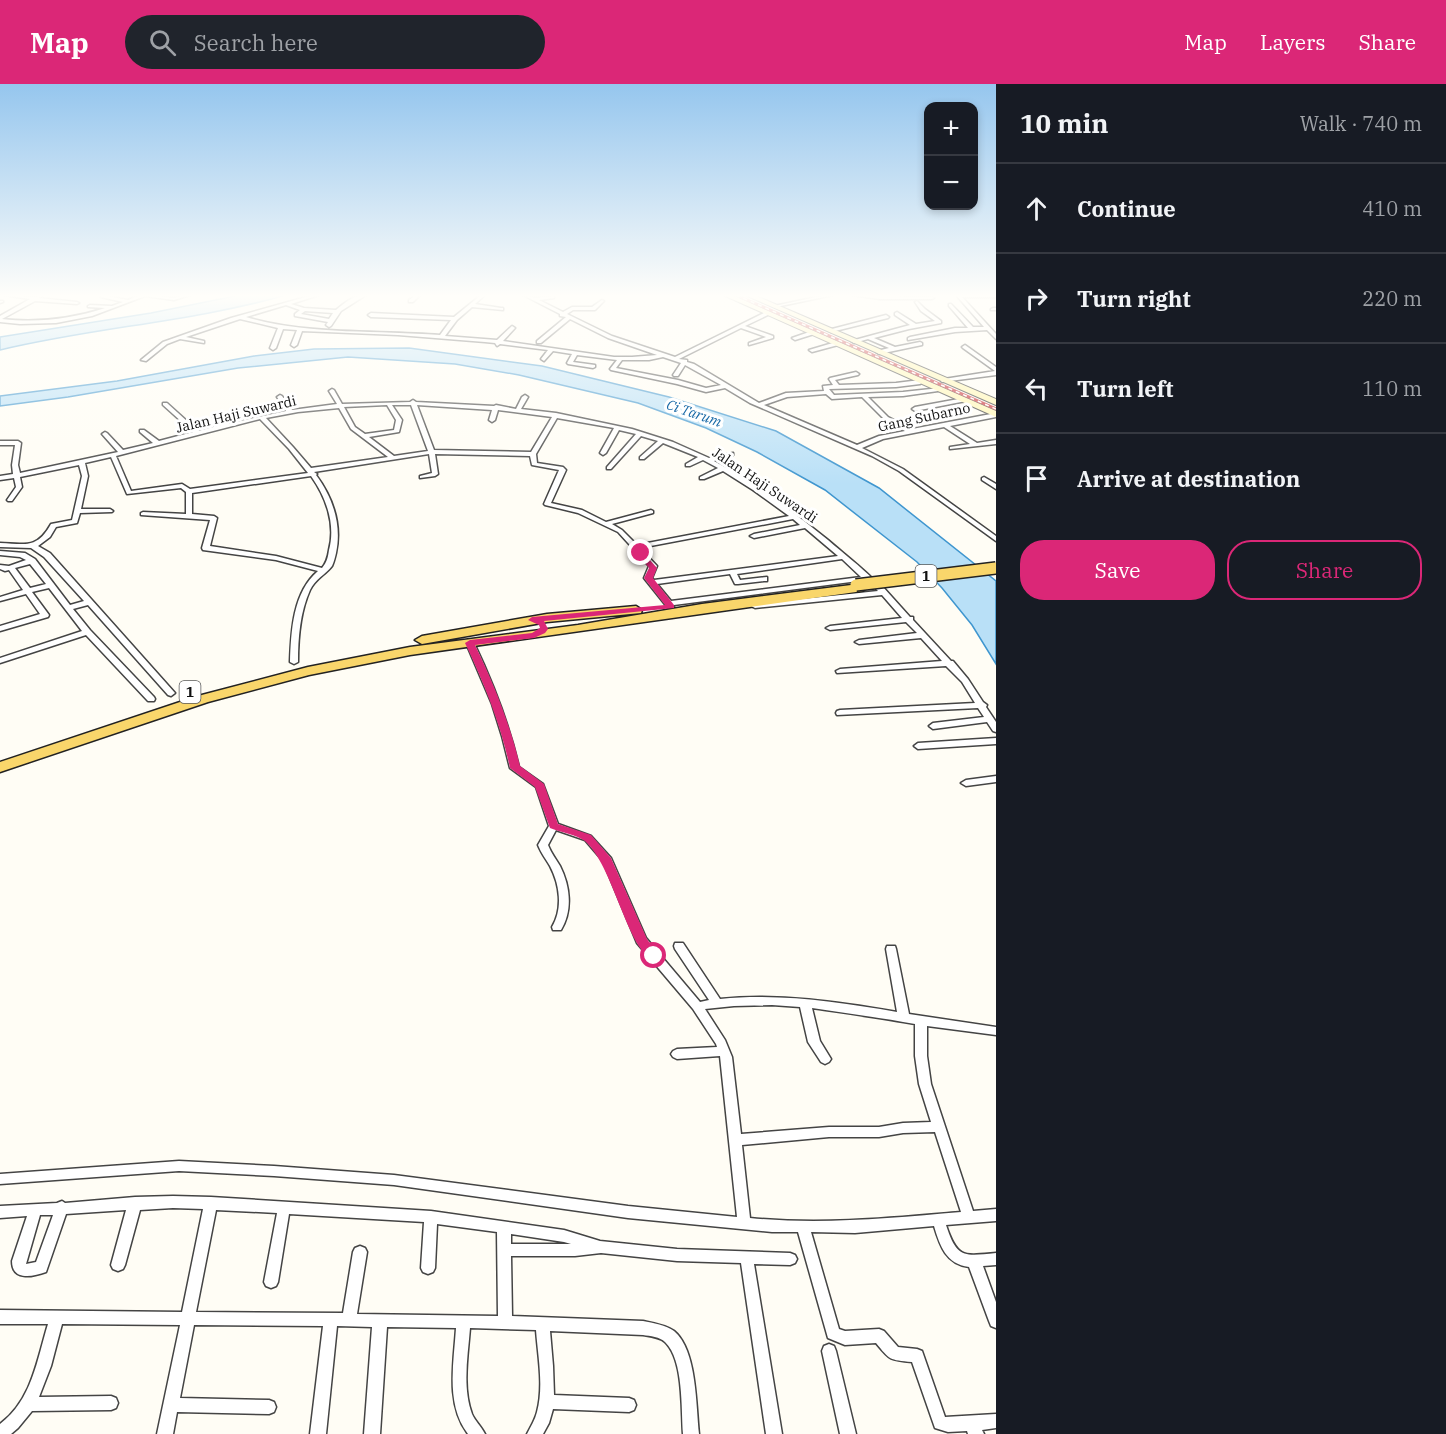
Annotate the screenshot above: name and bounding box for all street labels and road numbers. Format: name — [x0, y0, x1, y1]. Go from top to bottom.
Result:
street label: Jalan Haji Suwardi — [174, 391, 298, 437]
street label: Gang Subarno — [876, 398, 972, 436]
street label: Jalan Haji Suwardi — [709, 443, 821, 527]
road number: 1 — [916, 565, 936, 587]
road number: 1 — [180, 681, 201, 703]

